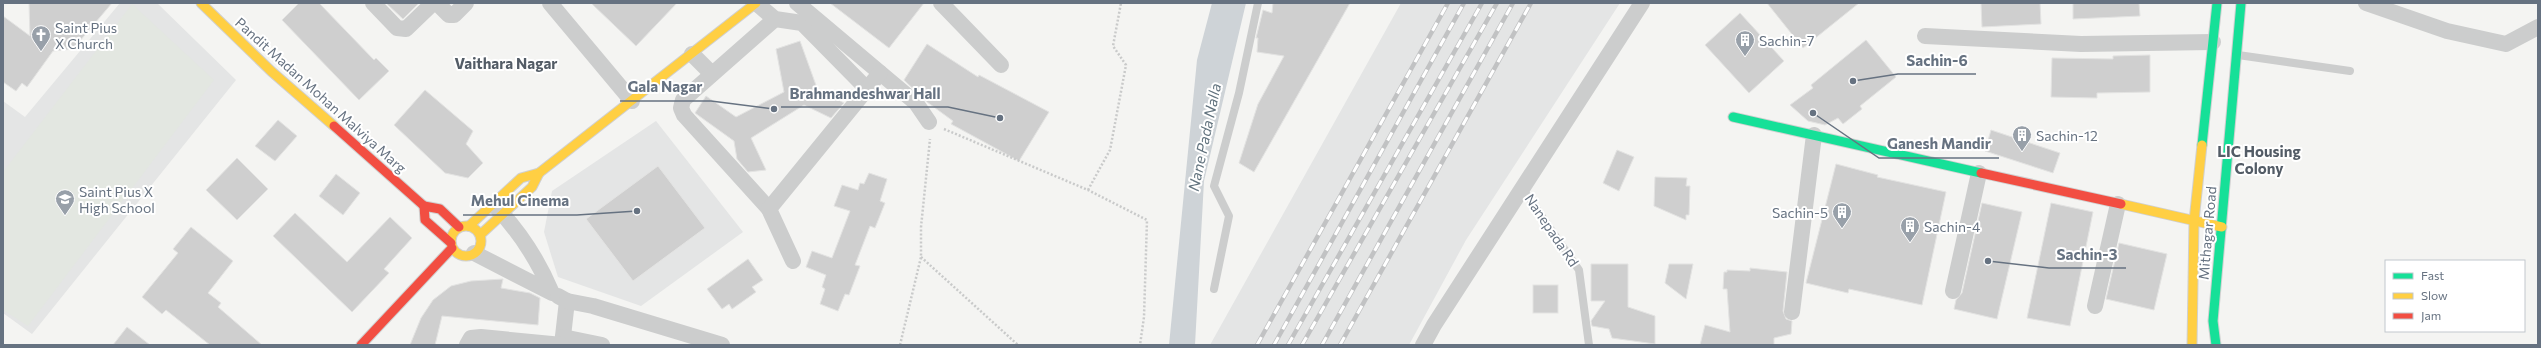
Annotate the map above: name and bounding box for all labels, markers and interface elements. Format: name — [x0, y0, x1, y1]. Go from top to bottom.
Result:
street label: Pandit Madan Mohan Malviya Marg — [232, 14, 410, 177]
place label: Saint Pius X Church — [55, 19, 117, 52]
church icon: Saint Pius X Church — [30, 24, 52, 52]
building icon: Sachin-7 — [1734, 29, 1756, 57]
place label: Sachin-7 — [1759, 32, 1814, 49]
callout: Sachin-6 — [1898, 47, 1976, 74]
text: Sachin-6 — [1906, 51, 1968, 69]
district label: Vaithara Nagar — [454, 54, 558, 72]
callout: Gala Nagar — [620, 74, 711, 101]
text: Gala Nagar — [627, 77, 703, 95]
callout: Brahmandeshwar Hall — [781, 80, 948, 107]
water label: Nane Pada Nalla — [1184, 81, 1224, 193]
text: Brahmandeshwar Hall — [790, 84, 940, 102]
building icon: Sachin-12 — [2011, 124, 2033, 152]
place label: Sachin-12 — [2036, 127, 2098, 144]
callout: Ganesh Mandir — [1879, 131, 1999, 158]
text: Ganesh Mandir — [1887, 134, 1991, 152]
district label: LIC Housing Colony — [2217, 142, 2301, 177]
place label: Saint Pius X High School — [79, 183, 155, 216]
street label: Mithagar Road — [2194, 186, 2220, 280]
school or university icon: Saint Pius X High School — [54, 188, 76, 216]
callout: Mehul Cinema — [463, 188, 577, 215]
street label: Nanepada Rd — [1521, 190, 1583, 270]
text: Mehul Cinema — [471, 191, 569, 209]
building icon: Sachin-5 — [1831, 201, 1853, 229]
place label: Sachin-5 — [1772, 204, 1828, 221]
building icon: Sachin-4 — [1899, 215, 1921, 243]
place label: Sachin-4 — [1924, 218, 1981, 235]
callout: Sachin-3 — [2049, 241, 2126, 268]
text: Sachin-3 — [2057, 245, 2118, 263]
legend — [2385, 260, 2525, 332]
text: Fast — [2421, 268, 2444, 282]
text: Slow — [2421, 288, 2448, 302]
text: Jam — [2421, 308, 2441, 323]

